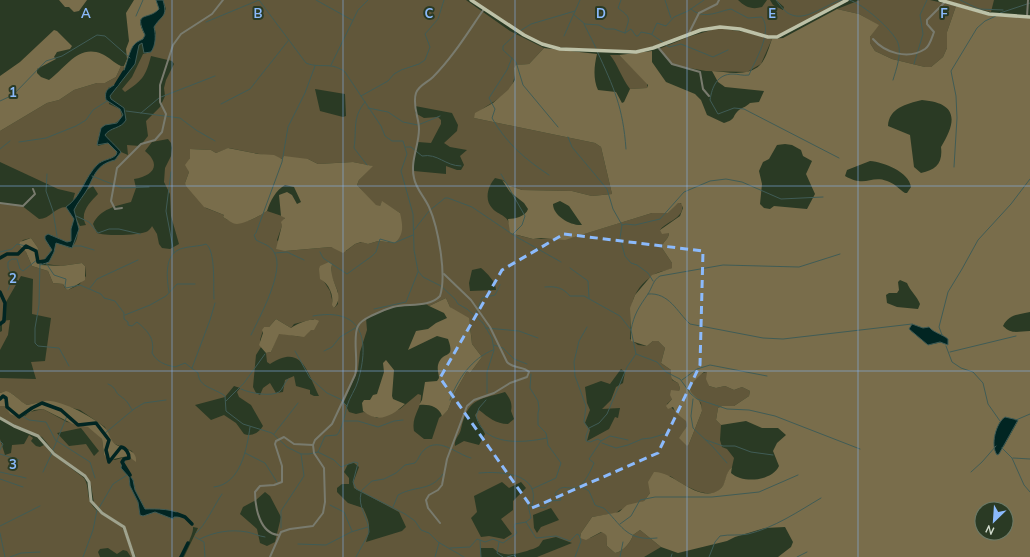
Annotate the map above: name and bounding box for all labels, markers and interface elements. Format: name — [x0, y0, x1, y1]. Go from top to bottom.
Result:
text: A — [81, 5, 91, 21]
text: B — [254, 5, 263, 21]
text: C — [425, 5, 434, 21]
text: D — [596, 5, 606, 21]
text: E — [768, 5, 776, 21]
text: F — [940, 5, 948, 21]
text: 1 — [9, 84, 17, 100]
text: 2 — [9, 270, 17, 286]
text: 3 — [9, 456, 17, 472]
north arrow — [974, 501, 1014, 541]
text: N — [983, 522, 996, 538]

